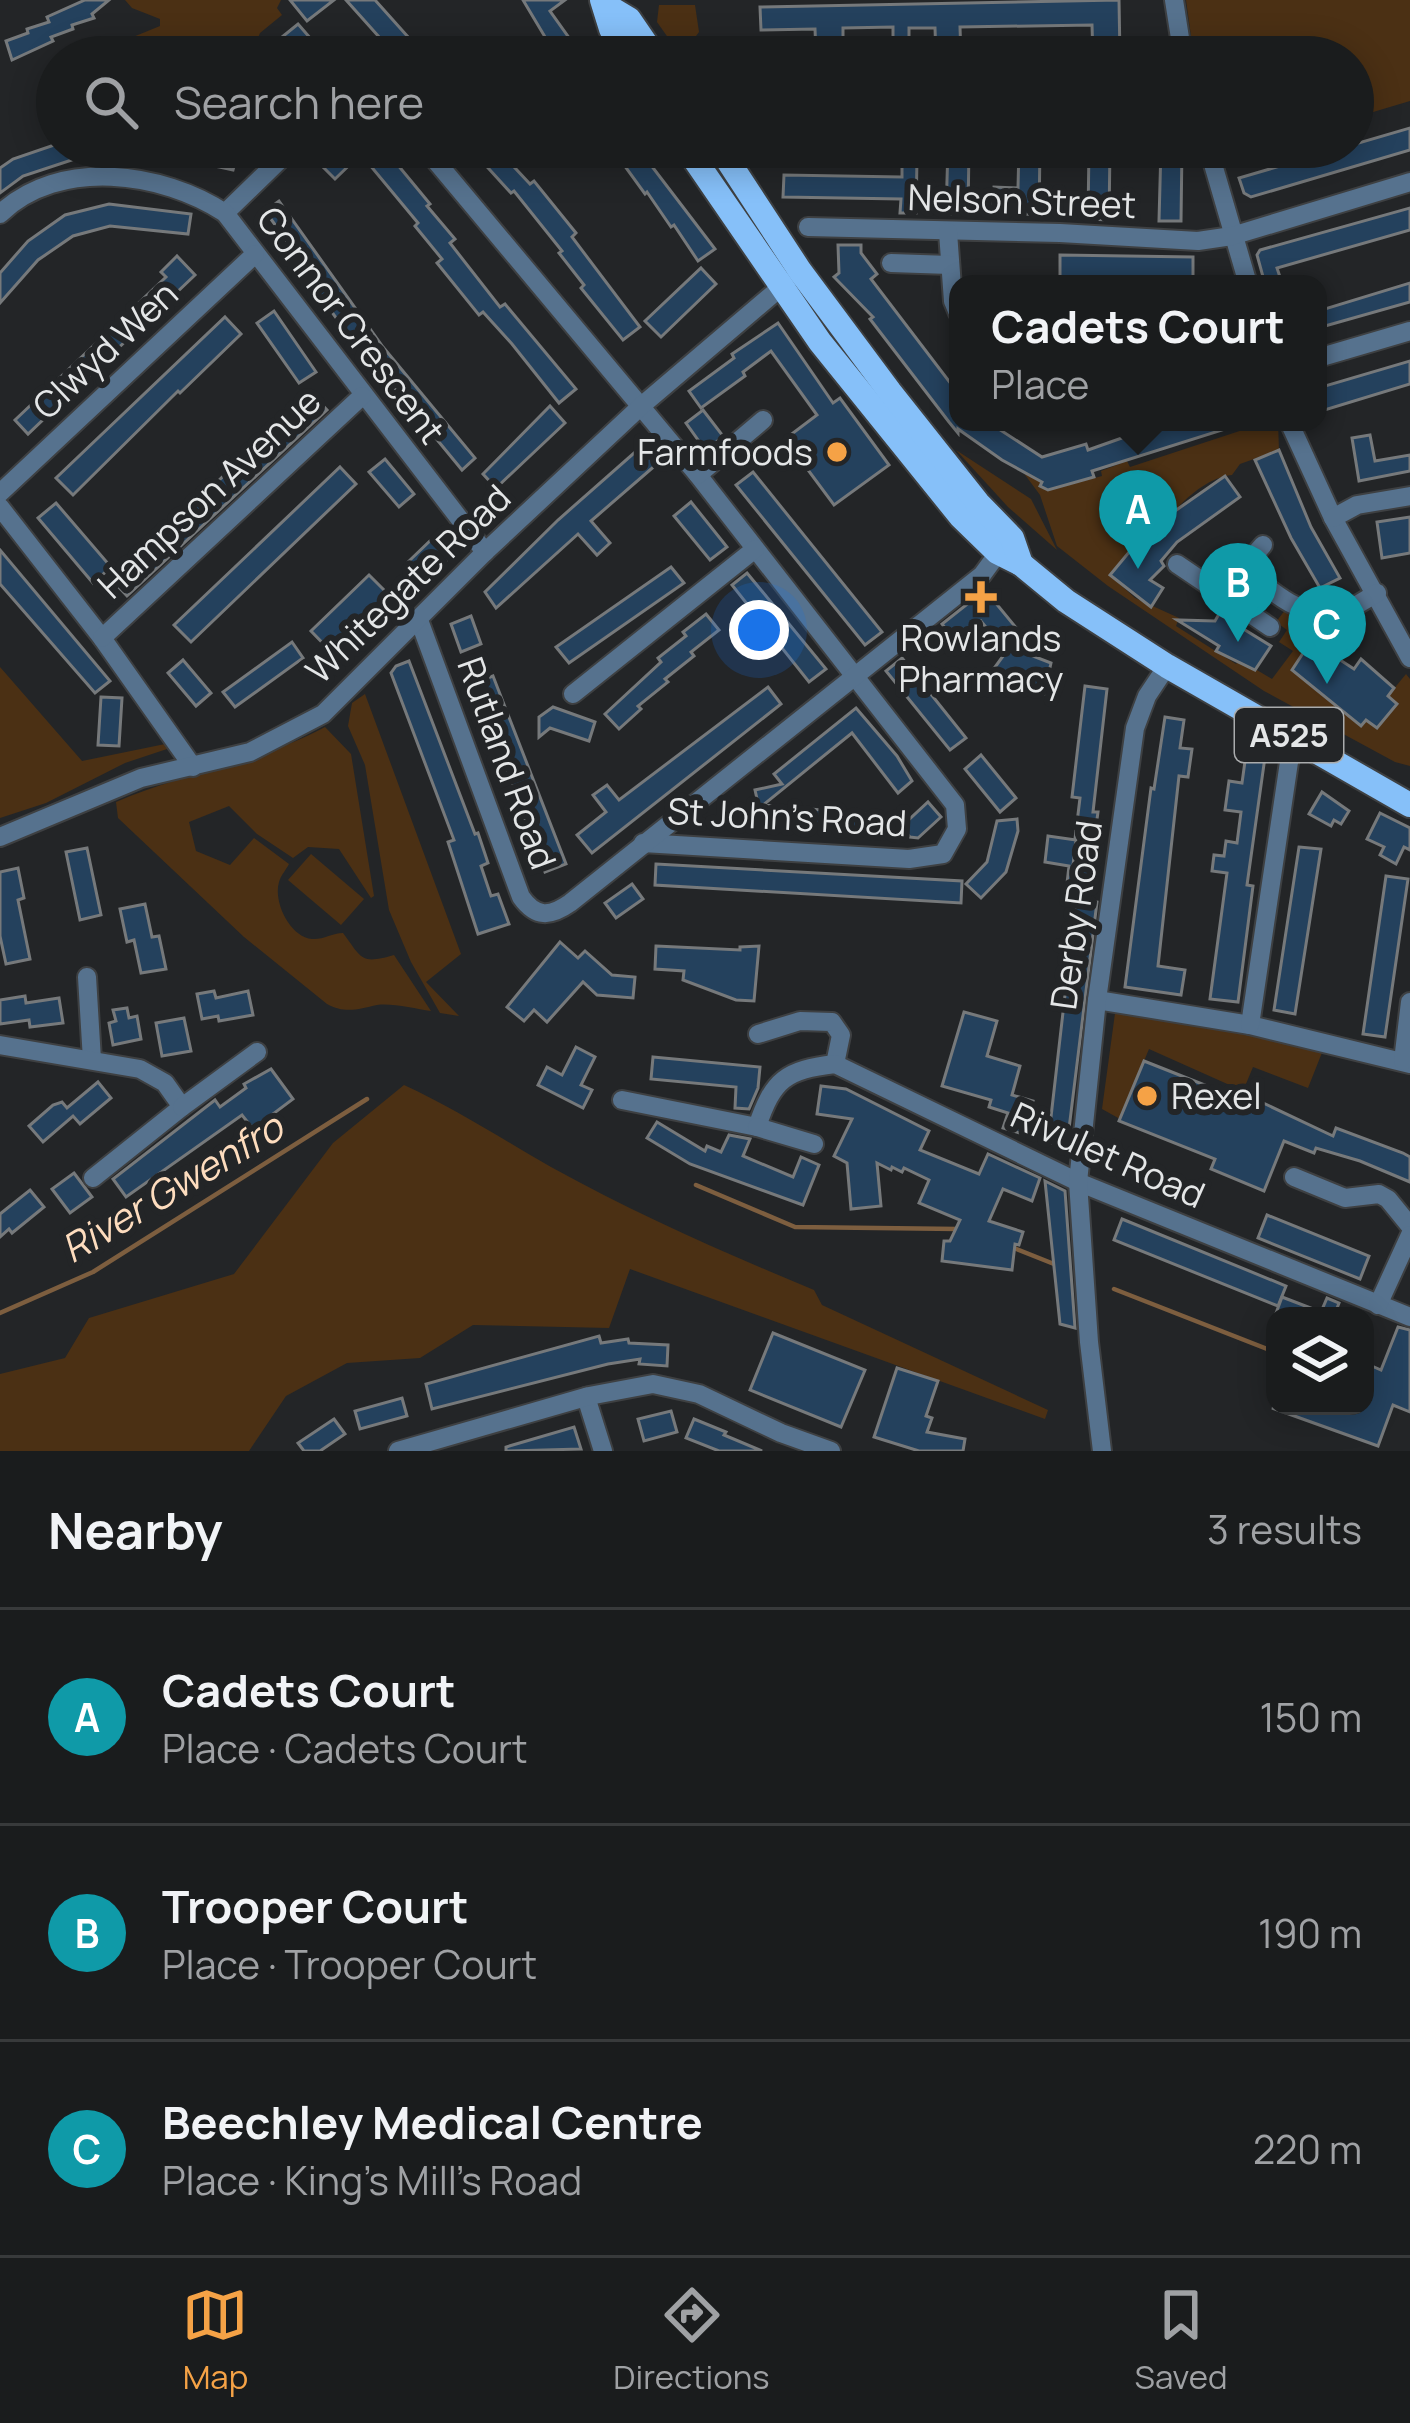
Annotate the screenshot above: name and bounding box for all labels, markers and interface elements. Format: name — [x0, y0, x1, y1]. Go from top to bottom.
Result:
search box — [36, 36, 1374, 168]
icon: search — [78, 69, 144, 135]
text: Search here — [174, 71, 424, 133]
street label: Nelson Street — [907, 172, 1137, 229]
street label: Connor Crescent — [246, 196, 457, 453]
street label: Clwyd Wen — [21, 270, 188, 430]
popup — [949, 275, 1327, 431]
text: Cadets Court — [991, 295, 1285, 357]
text: Place — [991, 357, 1089, 411]
street label: Hampson Avenue — [87, 376, 331, 609]
place label: Farmfoods — [637, 427, 813, 476]
marker: Farmfoods — [824, 439, 850, 465]
pin: A — [1099, 470, 1177, 569]
street label: Whitegate Road — [295, 473, 521, 694]
pin: B — [1199, 543, 1277, 642]
marker: Rowlands Pharmacy — [968, 584, 994, 610]
pin: C — [1288, 585, 1366, 684]
your location — [729, 600, 789, 660]
place label: Rowlands Pharmacy — [899, 613, 1063, 703]
street label: Rutland Road — [446, 650, 568, 876]
road number: A525 — [1235, 708, 1343, 762]
street label: St John's Road — [666, 786, 908, 847]
street label: Derby Road — [1038, 817, 1113, 1012]
place label: Rexel — [1171, 1071, 1262, 1120]
marker: Rexel — [1134, 1083, 1160, 1109]
street label: Rivulet Road — [1004, 1090, 1213, 1219]
water label: River Gwenfro — [50, 1099, 294, 1275]
map controls — [1266, 1307, 1374, 1415]
button: layers — [1266, 1307, 1374, 1415]
text: Nearby — [48, 1495, 223, 1564]
text: 3 results — [1207, 1502, 1362, 1556]
text: Cadets Court — [162, 1659, 456, 1721]
text: A — [74, 1690, 100, 1744]
text: 150 m — [1260, 1690, 1362, 1744]
text: Place · Cadets Court — [162, 1721, 528, 1775]
text: Trooper Court — [162, 1875, 469, 1937]
text: B — [75, 1906, 99, 1960]
text: 190 m — [1258, 1906, 1362, 1960]
text: Place · Trooper Court — [162, 1937, 537, 1991]
text: Beechley Medical Centre — [162, 2091, 703, 2153]
text: C — [73, 2122, 101, 2176]
text: 220 m — [1253, 2122, 1362, 2176]
text: Place · King's Mill's Road — [162, 2153, 582, 2207]
tab: Map — [182, 2282, 248, 2399]
tab: Directions — [613, 2282, 770, 2399]
tab: Saved — [1135, 2282, 1228, 2399]

